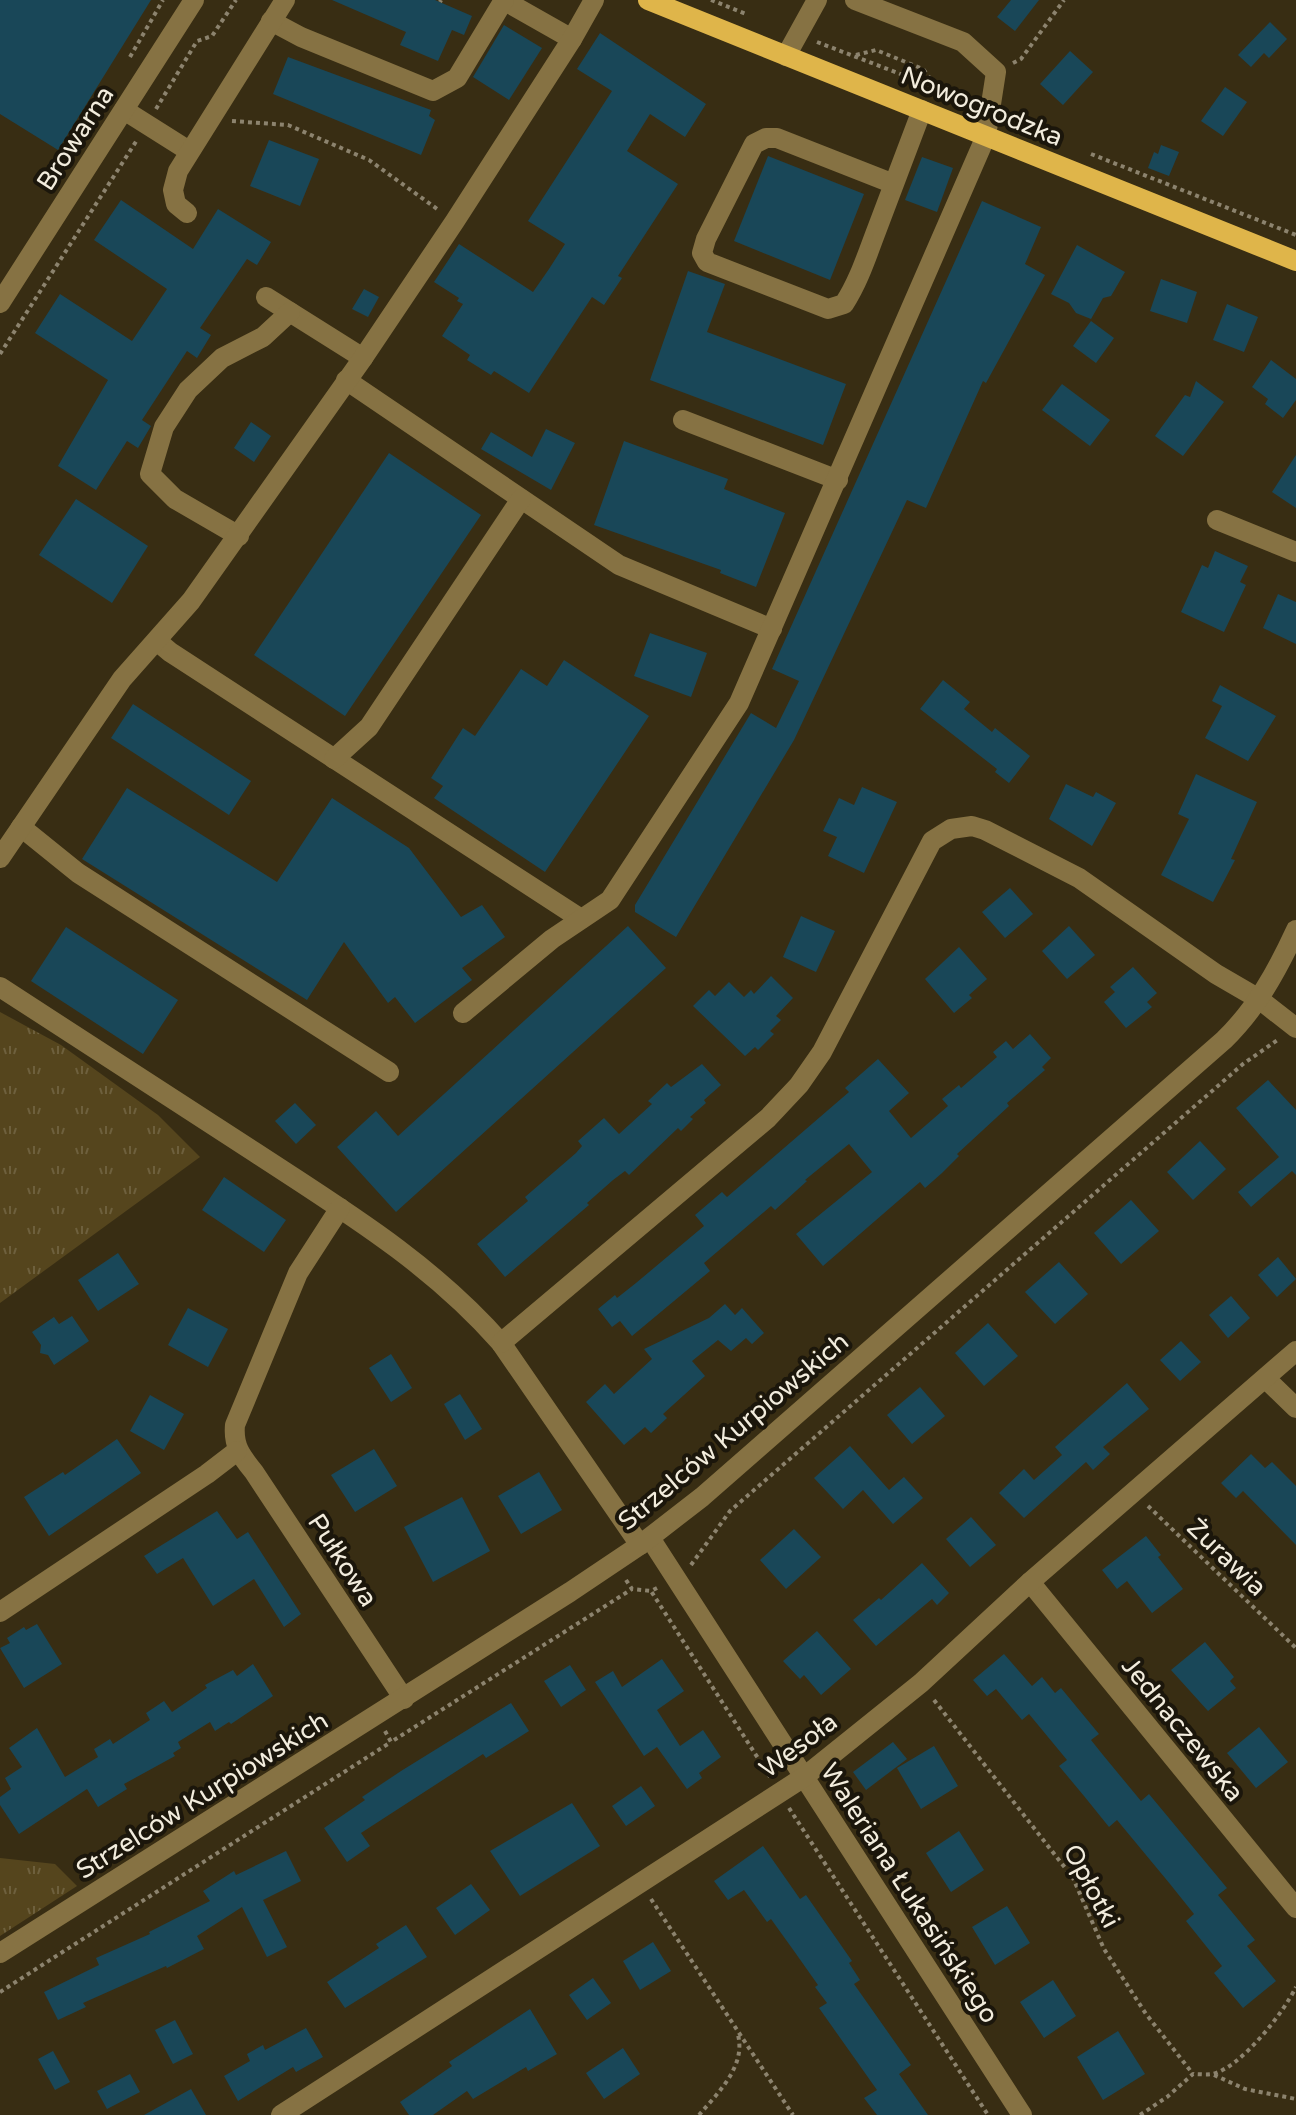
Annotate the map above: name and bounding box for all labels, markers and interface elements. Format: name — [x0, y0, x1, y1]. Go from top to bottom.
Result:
street label: Nowogrodzka — [896, 60, 1067, 153]
street label: Browarna — [30, 80, 121, 196]
street label: Strzelców Kurpiowskich — [612, 1326, 855, 1537]
street label: Pułkowa — [301, 1508, 384, 1613]
street label: Żurawia — [1180, 1512, 1273, 1603]
street label: Jednaczewska — [1115, 1651, 1250, 1808]
street label: Strzelców Kurpiowskich — [71, 1705, 334, 1886]
street label: Wesoła — [753, 1706, 843, 1785]
street label: Waleriana Łukasińskiego — [814, 1758, 1005, 2029]
street label: Opłotki — [1057, 1839, 1126, 1933]

